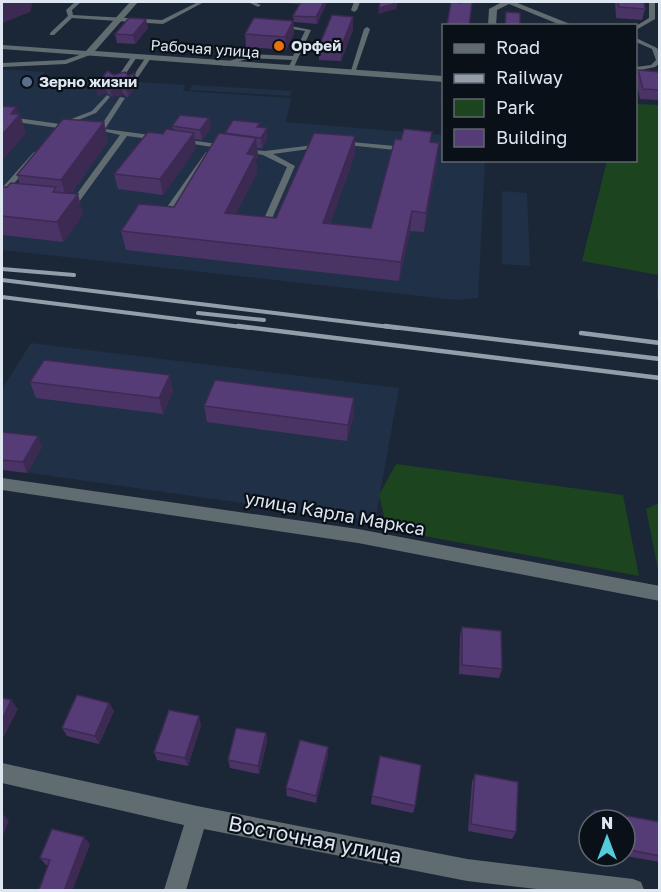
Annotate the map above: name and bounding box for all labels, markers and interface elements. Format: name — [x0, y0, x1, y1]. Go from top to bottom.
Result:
legend — [442, 24, 637, 162]
street label: Рабочая улица — [150, 35, 260, 61]
place label: Орфей — [291, 36, 341, 54]
text: Road — [496, 36, 540, 58]
marker: Орфей — [272, 39, 286, 53]
text: Railway — [496, 66, 563, 88]
place label: Зерно жизни — [39, 72, 137, 90]
marker: Зерно жизни — [20, 75, 34, 89]
text: Park — [496, 96, 535, 118]
text: Building — [496, 126, 567, 148]
street label: улица Карла Маркса — [243, 486, 427, 540]
north arrow — [577, 808, 637, 868]
street label: Восточная улица — [226, 809, 404, 869]
text: N — [601, 813, 613, 833]

